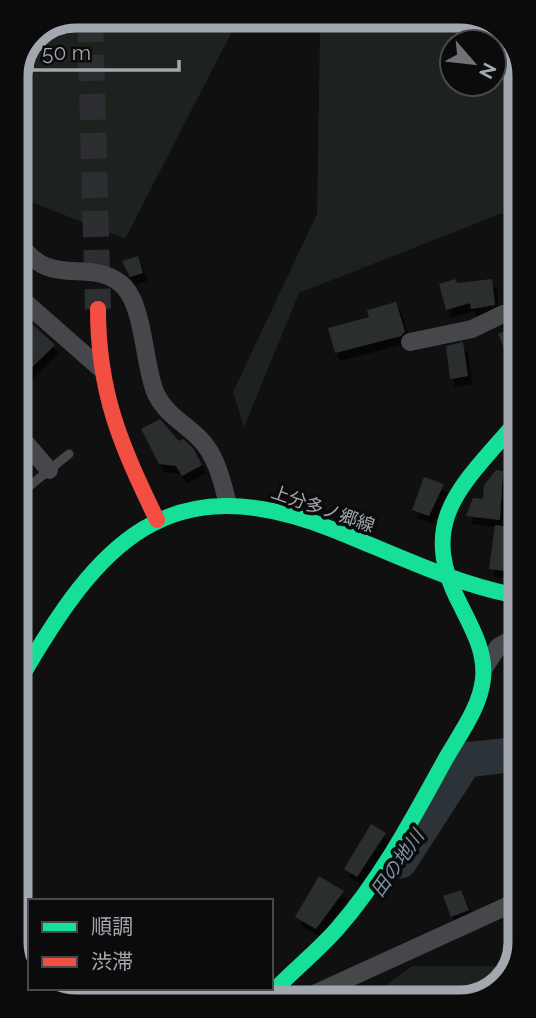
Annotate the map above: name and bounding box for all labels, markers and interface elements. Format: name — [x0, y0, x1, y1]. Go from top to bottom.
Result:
scale bar — [32, 28, 178, 72]
north arrow — [438, 28, 508, 98]
text: 50 m — [42, 40, 91, 65]
text: N — [475, 59, 501, 83]
street label: 上分多ノ郷線 — [269, 481, 378, 536]
water label: 田の地川 — [366, 824, 429, 900]
legend — [28, 899, 273, 990]
text: 順調 — [91, 914, 133, 939]
text: 渋滞 — [91, 949, 133, 974]

